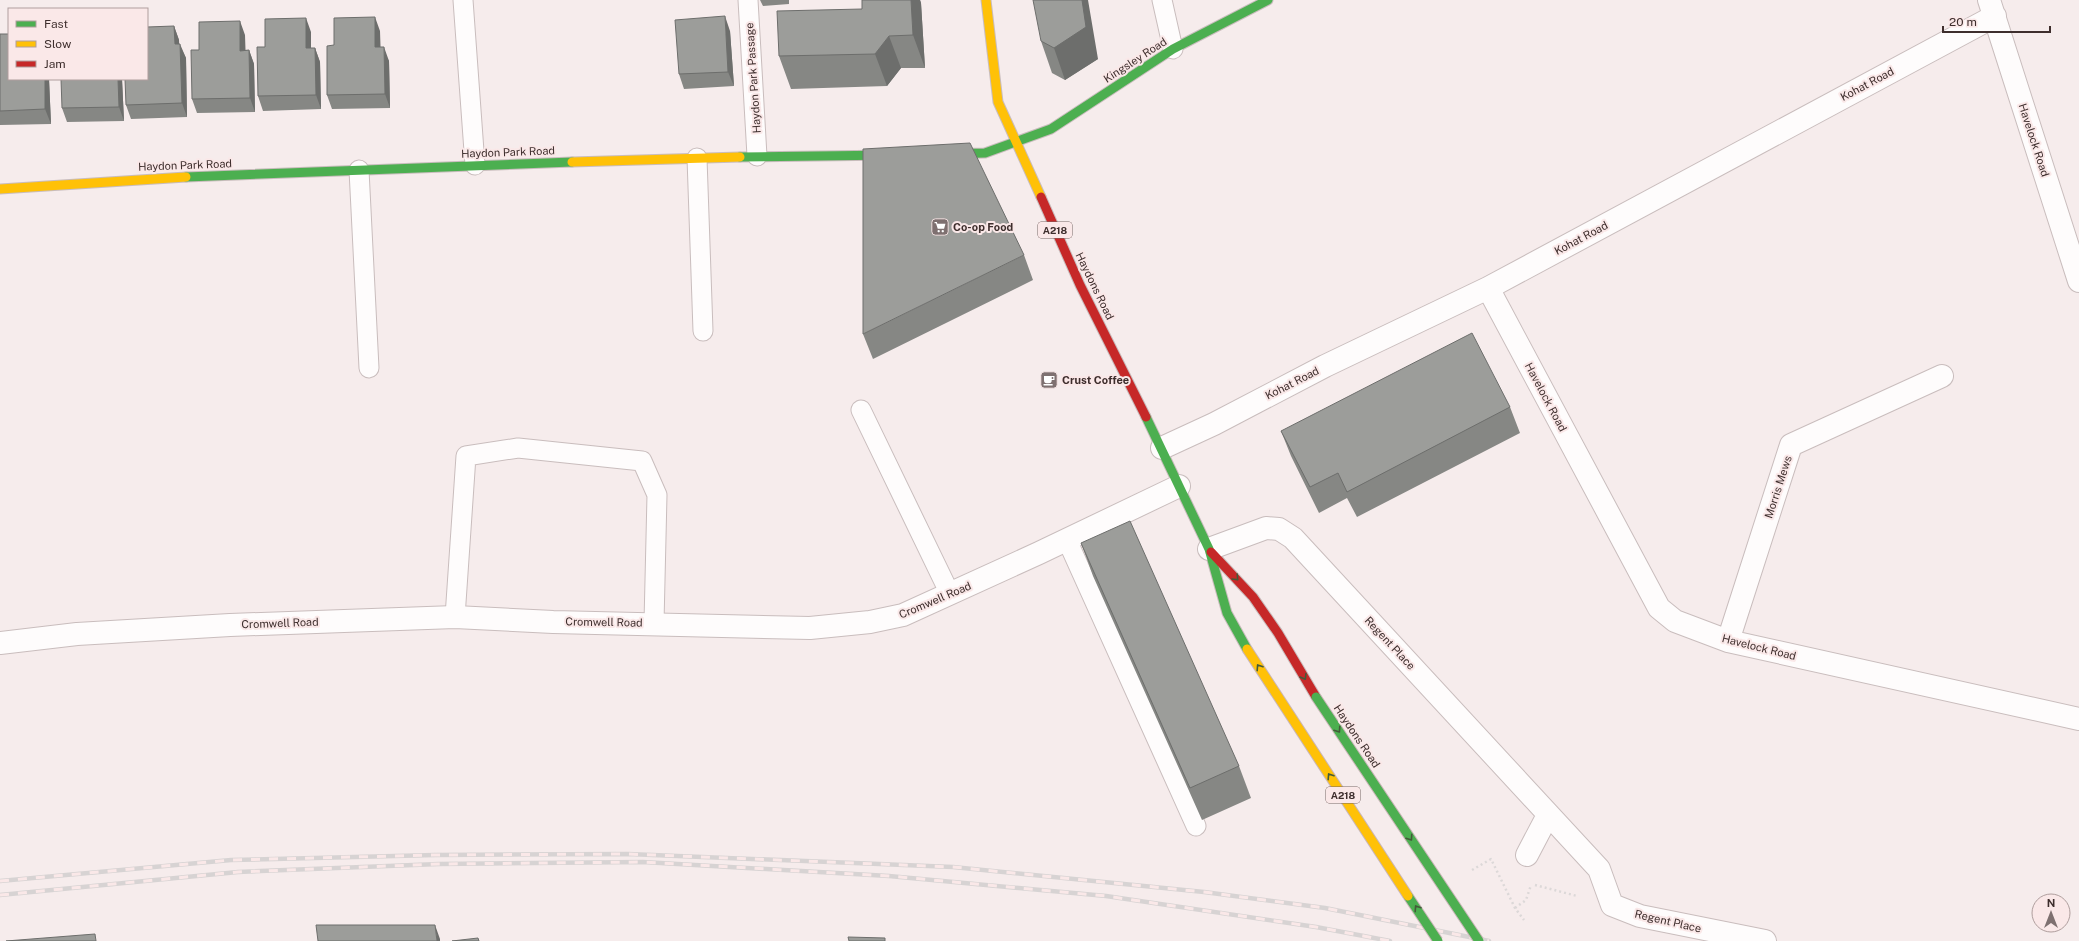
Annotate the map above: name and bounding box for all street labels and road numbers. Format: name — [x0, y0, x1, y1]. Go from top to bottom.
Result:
street label: Haydon Park Passage — [743, 22, 763, 134]
street label: Kingsley Road — [1101, 35, 1169, 85]
street label: Kohat Road — [1838, 65, 1896, 103]
street label: Havelock Road — [2017, 102, 2051, 178]
street label: Haydon Park Road — [461, 144, 555, 160]
street label: Haydon Park Road — [138, 157, 232, 173]
street label: Kohat Road — [1552, 219, 1610, 257]
road number: A218 — [1038, 222, 1072, 238]
street label: Haydons Road — [1074, 250, 1116, 322]
street label: Havelock Road — [1523, 361, 1569, 433]
street label: Kohat Road — [1263, 364, 1321, 402]
street label: Morris Mews — [1762, 454, 1794, 520]
street label: Cromwell Road — [897, 579, 973, 621]
street label: Regent Place — [1362, 614, 1418, 672]
street label: Cromwell Road — [565, 615, 643, 629]
street label: Cromwell Road — [241, 616, 319, 630]
street label: Havelock Road — [1721, 632, 1797, 662]
street label: Haydons Road — [1332, 702, 1382, 770]
road number: A218 — [1326, 787, 1360, 803]
street label: Regent Place — [1634, 908, 1702, 934]

